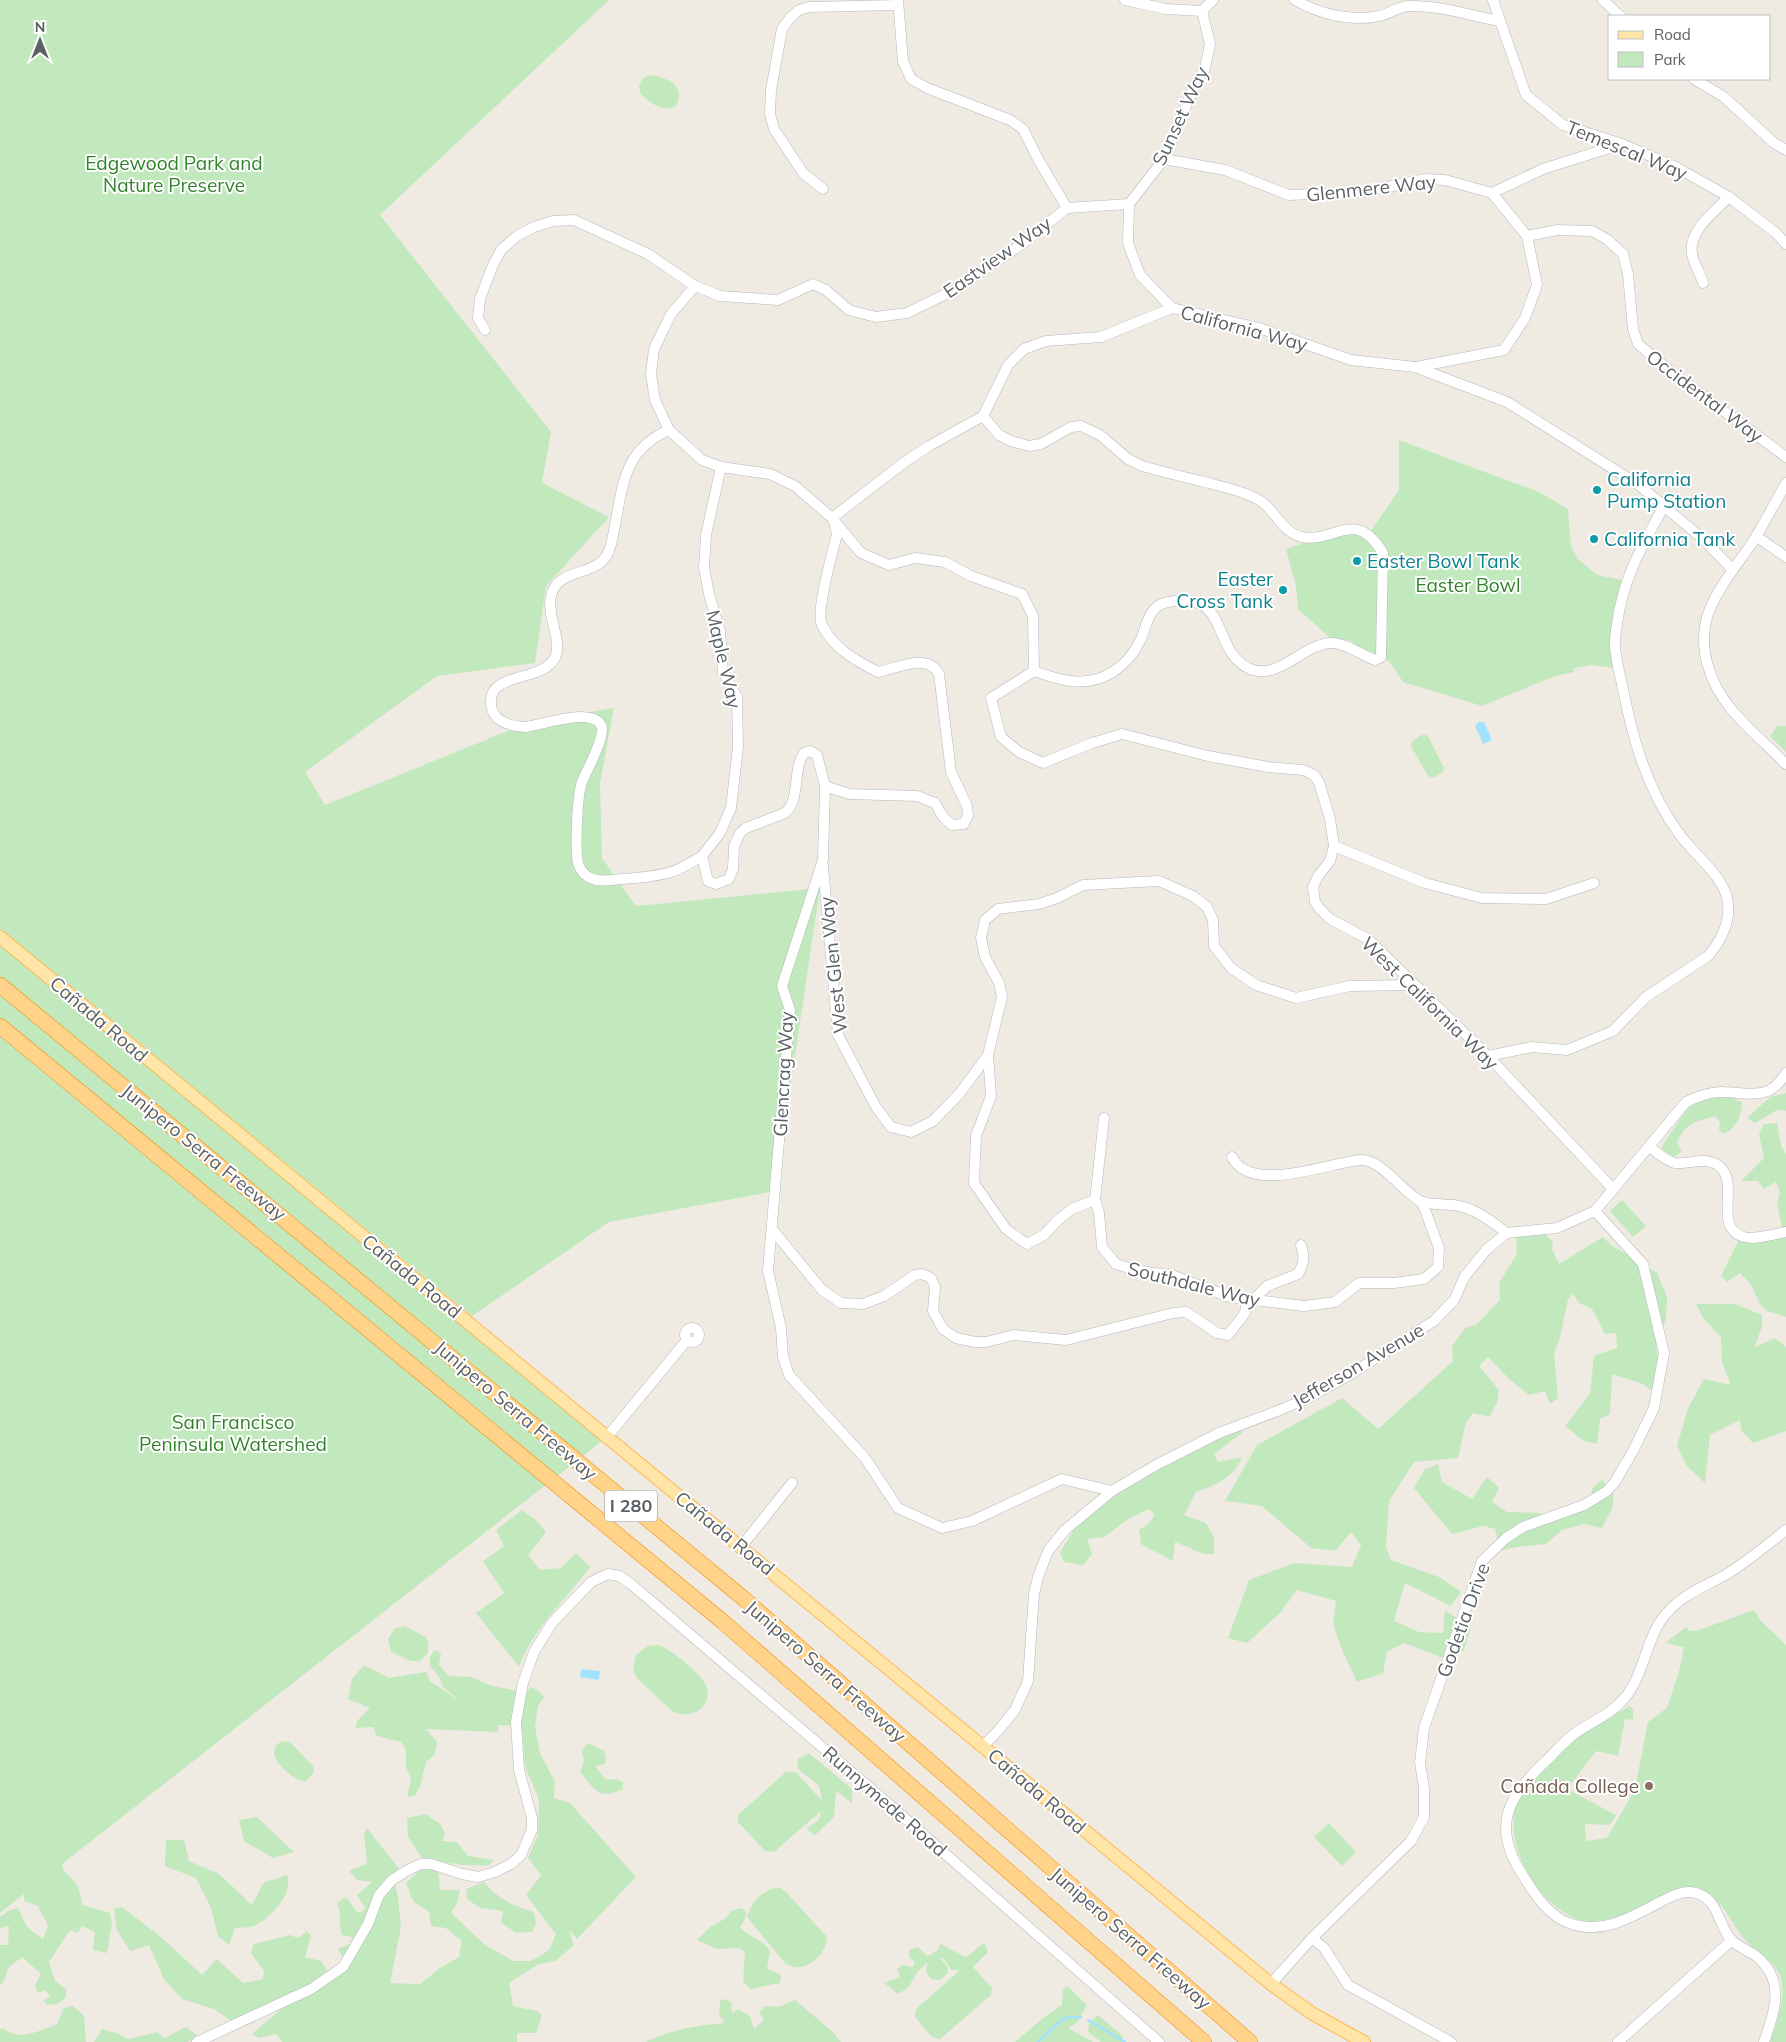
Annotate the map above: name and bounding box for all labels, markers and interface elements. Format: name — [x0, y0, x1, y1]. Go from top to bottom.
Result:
north arrow — [15, 15, 65, 65]
legend — [1608, 15, 1771, 80]
text: N — [35, 18, 45, 36]
text: Road — [1654, 25, 1691, 44]
text: Park — [1654, 50, 1686, 69]
street label: Sunset Way — [1147, 63, 1213, 169]
street label: Temescal Way — [1563, 115, 1691, 185]
park label: Edgewood Park and Nature Preserve — [85, 151, 263, 197]
street label: Glenmere Way — [1305, 169, 1437, 207]
street label: Eastview Way — [938, 211, 1056, 303]
street label: California Way — [1178, 300, 1310, 356]
street label: Occidental Way — [1642, 344, 1768, 448]
place label: California Pump Station — [1607, 467, 1726, 513]
marker: California Pump Station — [1591, 484, 1603, 496]
place label: California Tank — [1604, 527, 1736, 551]
marker: California Tank — [1588, 533, 1600, 545]
place label: Easter Bowl Tank — [1367, 549, 1520, 573]
marker: Easter Bowl Tank — [1351, 555, 1363, 567]
place label: Easter Cross Tank — [1176, 567, 1273, 613]
park label: Easter Bowl — [1415, 573, 1521, 597]
marker: Easter Cross Tank — [1277, 584, 1289, 596]
street label: Maple Way — [701, 607, 747, 711]
street label: West Glen Way — [814, 895, 852, 1035]
street label: West California Way — [1356, 931, 1504, 1075]
street label: Cañada Road — [45, 971, 153, 1067]
street label: Glencrag Way — [768, 1011, 798, 1137]
street label: Junipero Serra Freeway — [117, 1078, 291, 1226]
street label: Cañada Road — [357, 1229, 467, 1323]
street label: Southdale Way — [1125, 1256, 1263, 1312]
street label: Jefferson Avenue — [1288, 1317, 1428, 1413]
street label: Junipero Serra Freeway — [430, 1335, 602, 1485]
park label: San Francisco Peninsula Watershed — [139, 1410, 327, 1456]
street label: Cañada Road — [670, 1486, 780, 1580]
road number: I 280 — [605, 1490, 657, 1522]
street label: Godetia Drive — [1431, 1560, 1495, 1680]
street label: Junipero Serra Freeway — [741, 1595, 911, 1747]
street label: Runnymede Road — [818, 1741, 952, 1861]
street label: Cañada Road — [983, 1743, 1091, 1839]
place label: Cañada College — [1500, 1774, 1639, 1798]
marker: Cañada College — [1643, 1780, 1655, 1792]
street label: Junipero Serra Freeway — [1046, 1862, 1216, 2014]

